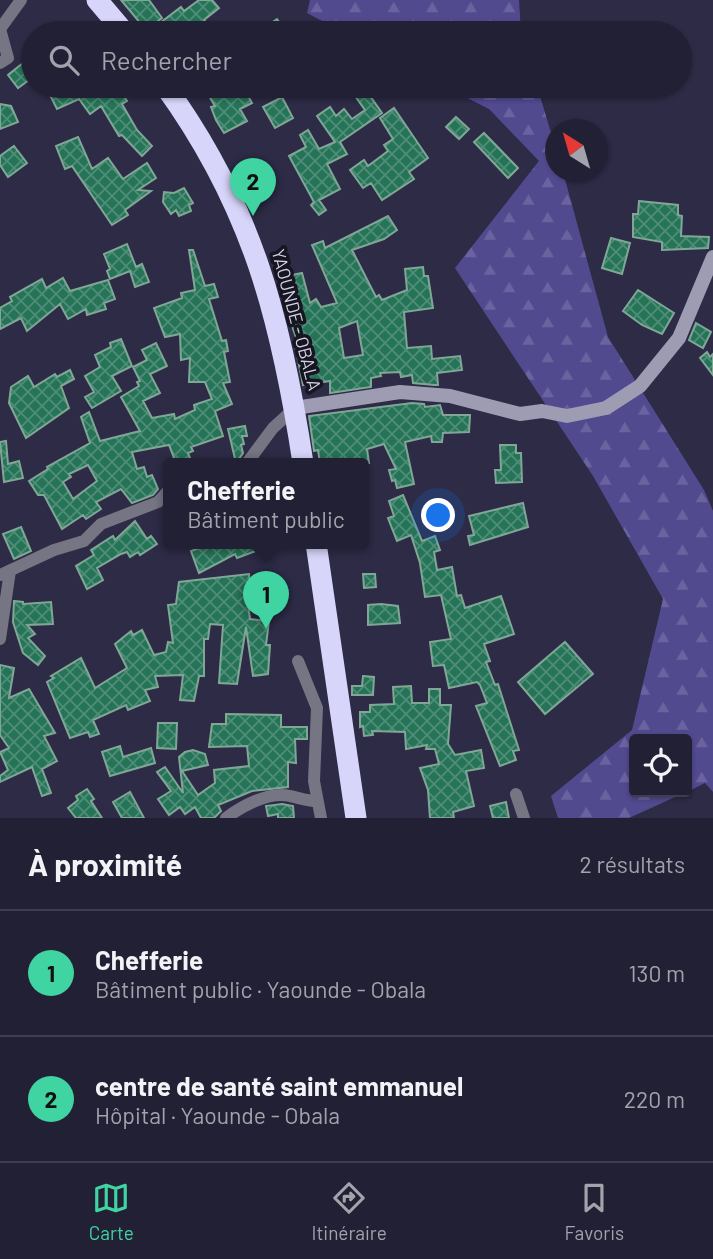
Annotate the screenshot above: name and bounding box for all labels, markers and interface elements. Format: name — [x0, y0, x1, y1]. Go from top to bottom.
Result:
search box — [21, 21, 692, 98]
icon: search — [45, 41, 83, 79]
text: Rechercher — [101, 44, 232, 75]
north arrow — [545, 119, 608, 182]
pin: 2 — [230, 158, 276, 216]
street label: YAOUNDE - OBALA — [268, 247, 326, 393]
popup — [163, 458, 369, 549]
text: Chefferie — [187, 474, 295, 505]
your location — [421, 498, 455, 532]
text: Bâtiment public — [187, 505, 345, 533]
pin: 1 — [243, 571, 289, 629]
map controls — [629, 734, 692, 797]
button: locate — [629, 734, 692, 797]
text: À proximité — [28, 846, 182, 882]
text: 2 résultats — [580, 850, 685, 878]
text: Chefferie — [95, 944, 203, 975]
text: 1 — [47, 959, 55, 987]
text: 130 m — [628, 959, 685, 987]
text: Bâtiment public · Yaounde - Obala — [95, 975, 426, 1003]
text: centre de santé saint emmanuel — [95, 1070, 463, 1101]
text: 2 — [45, 1085, 57, 1113]
text: 220 m — [624, 1085, 685, 1113]
text: Hôpital · Yaounde - Obala — [95, 1101, 340, 1129]
tab: Carte — [89, 1179, 134, 1244]
tab: Itinéraire — [312, 1179, 387, 1244]
tab: Favoris — [564, 1179, 624, 1244]

